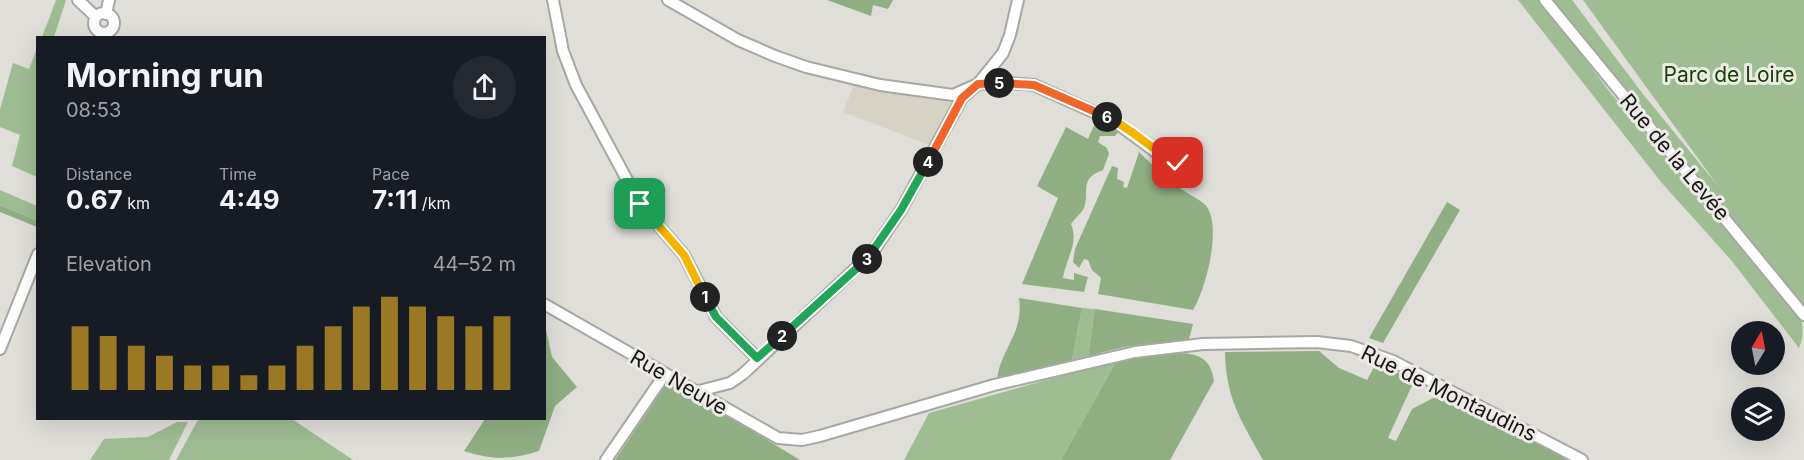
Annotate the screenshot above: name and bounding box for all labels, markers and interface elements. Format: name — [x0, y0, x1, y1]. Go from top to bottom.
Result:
text: Morning run — [66, 55, 264, 95]
button: share — [453, 56, 516, 119]
park label: Parc de Loire — [1663, 62, 1795, 87]
pin: 5 — [984, 68, 1014, 98]
text: 5 — [994, 73, 1004, 93]
street label: Rue de la Levée — [1615, 89, 1735, 225]
text: 08:53 — [66, 98, 121, 122]
pin: 6 — [1092, 102, 1122, 132]
text: 6 — [1102, 107, 1112, 127]
pin — [1152, 137, 1203, 188]
icon: check — [1161, 146, 1194, 179]
pin: 4 — [913, 147, 943, 177]
text: 4 — [923, 152, 933, 172]
text: Distance — [66, 164, 132, 184]
text: Time — [219, 164, 257, 184]
text: Pace — [372, 164, 410, 184]
pin — [614, 178, 665, 229]
text: 0.67 — [66, 184, 123, 215]
text: 4:49 — [219, 184, 280, 215]
text: 7:11 — [372, 184, 417, 215]
icon: arrive — [623, 187, 656, 220]
text: km — [123, 193, 150, 213]
text: /km — [417, 193, 450, 213]
pin: 3 — [852, 244, 882, 274]
text: 3 — [862, 249, 872, 269]
text: Elevation — [66, 252, 152, 276]
text: 44–52 m — [433, 252, 516, 276]
pin: 1 — [690, 282, 720, 312]
text: 1 — [702, 287, 708, 307]
pin: 2 — [767, 321, 797, 351]
north arrow — [1731, 321, 1785, 375]
map controls — [1731, 321, 1785, 441]
text: 2 — [777, 326, 787, 346]
street label: Rue de Montaudins — [1357, 340, 1541, 446]
street label: Rue Neuve — [626, 344, 732, 420]
button: layers — [1731, 387, 1785, 441]

